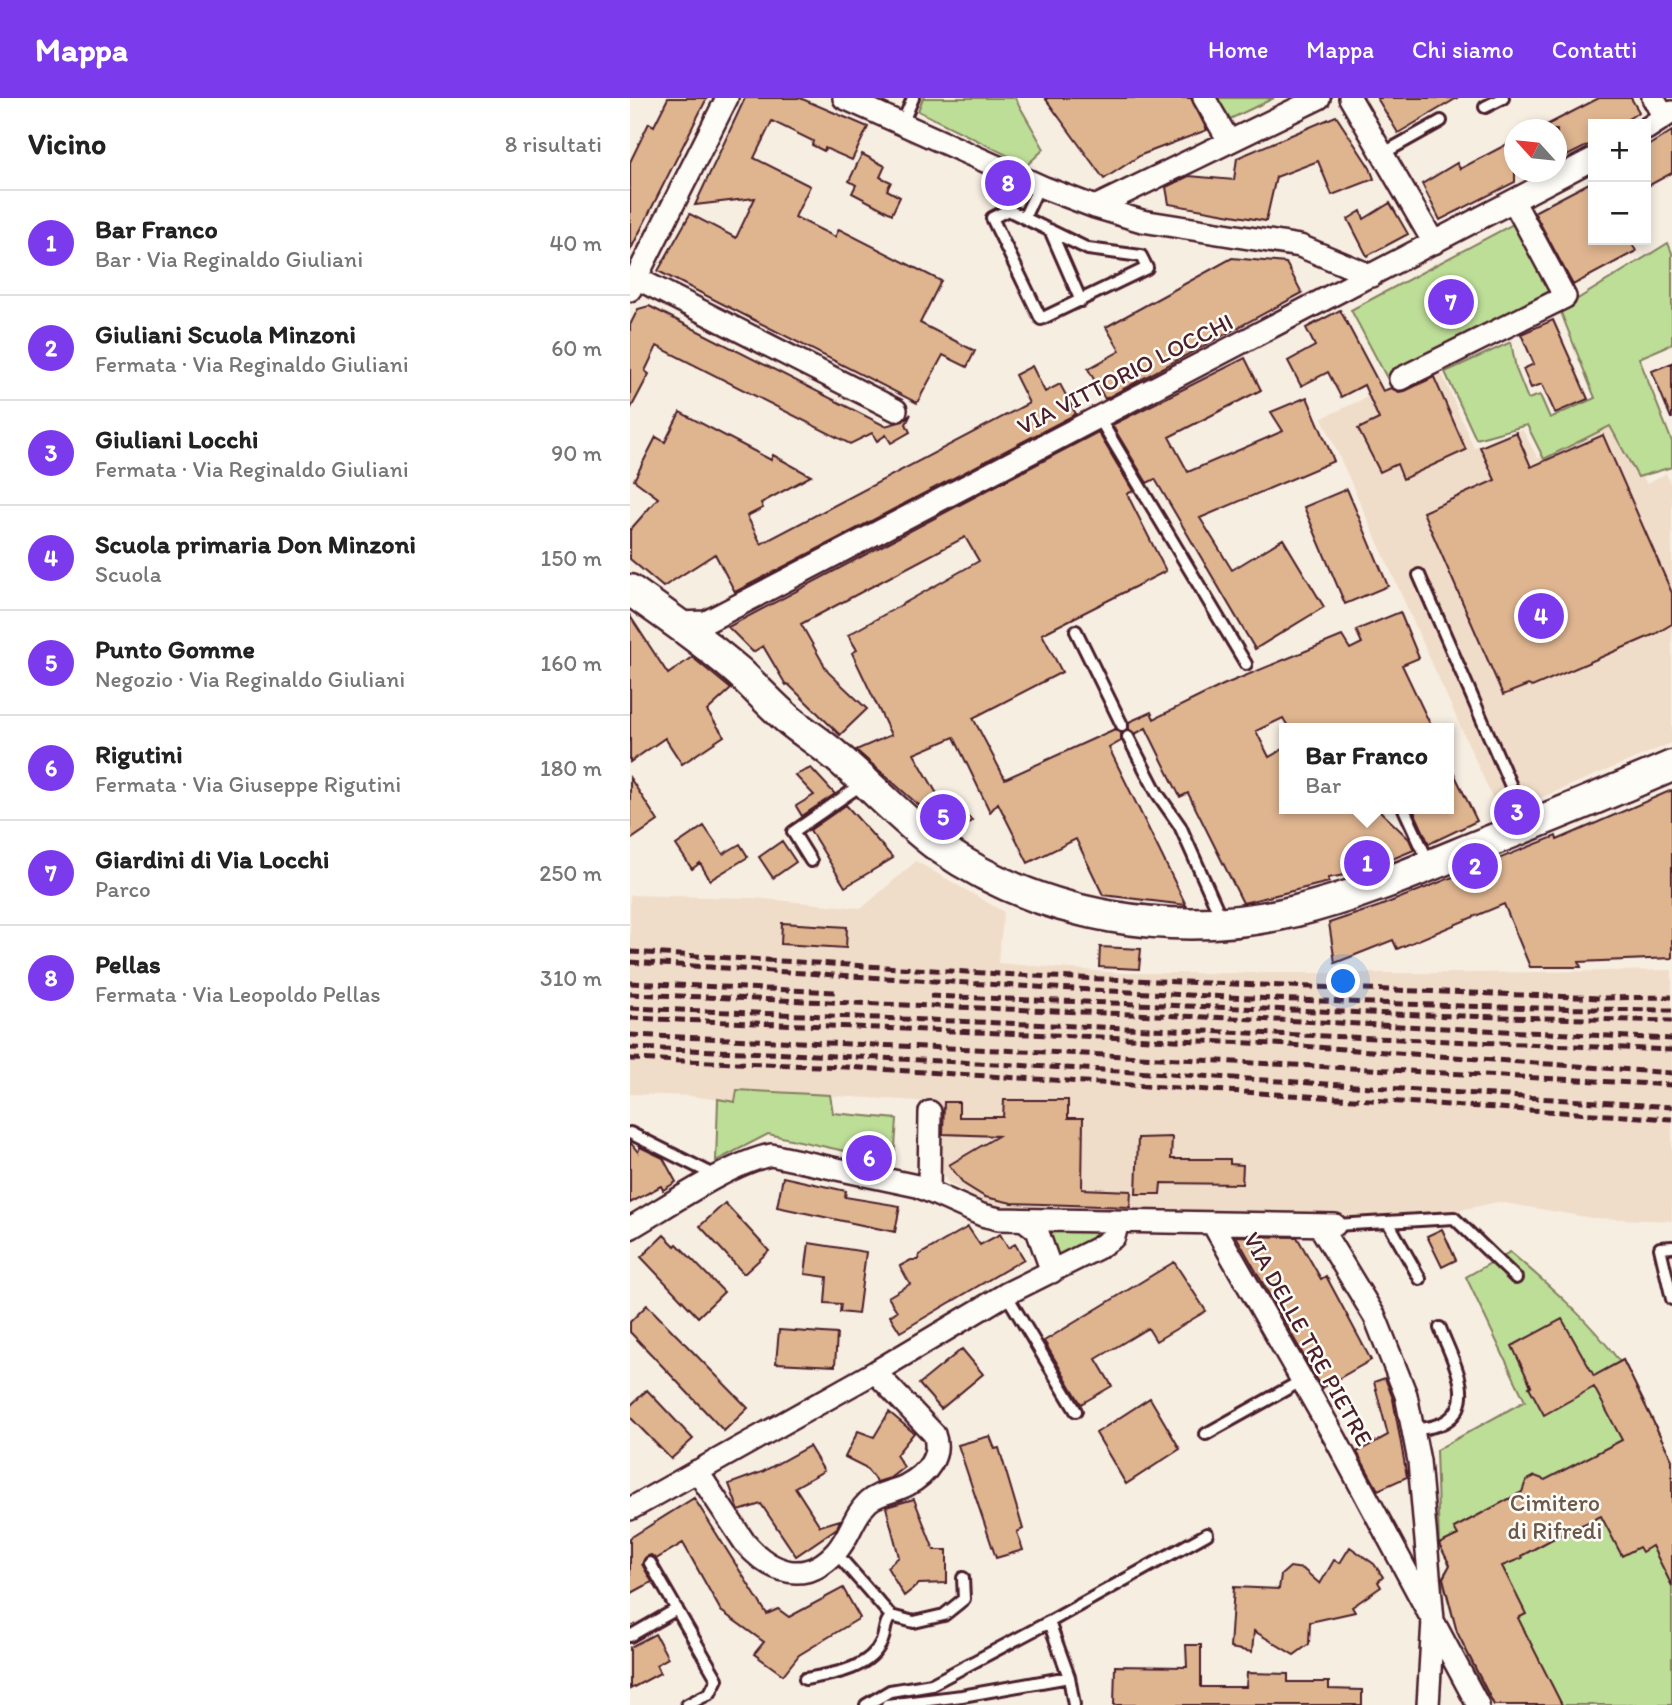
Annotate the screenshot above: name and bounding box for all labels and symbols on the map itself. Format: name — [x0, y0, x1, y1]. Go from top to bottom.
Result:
north arrow — [1504, 119, 1567, 182]
pin: 8 — [985, 157, 1031, 209]
pin: 7 — [1428, 276, 1474, 328]
street label: VIA VITTORIO LOCCHI — [1012, 307, 1237, 441]
pin: 4 — [1518, 590, 1564, 642]
pin: 3 — [1494, 786, 1540, 838]
pin: 5 — [920, 791, 966, 843]
pin: 1 — [1344, 837, 1390, 889]
pin: 2 — [1452, 840, 1498, 892]
your location — [1326, 964, 1360, 998]
pin: 6 — [846, 1132, 892, 1184]
street label: VIA DELLE TRE PIETRE — [1238, 1227, 1379, 1451]
park label: Cimitero di Rifredi — [1508, 1488, 1602, 1545]

